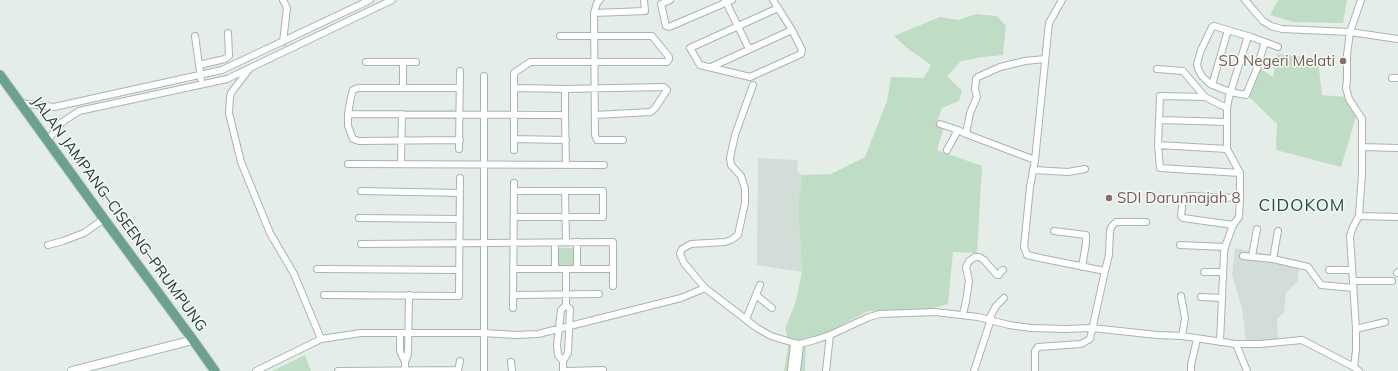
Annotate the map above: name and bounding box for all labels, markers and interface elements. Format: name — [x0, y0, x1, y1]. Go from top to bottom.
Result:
place label: SD Negeri Melati — [1219, 52, 1335, 70]
marker: SD Negeri Melati — [1338, 56, 1348, 66]
street label: JALAN JAMPANG–CISEENG–PRUMPUNG — [28, 93, 210, 335]
place label: SDI Darunnajah 8 — [1117, 189, 1241, 207]
marker: SDI Darunnajah 8 — [1104, 193, 1114, 203]
district label: CIDOKOM — [1259, 196, 1345, 216]

